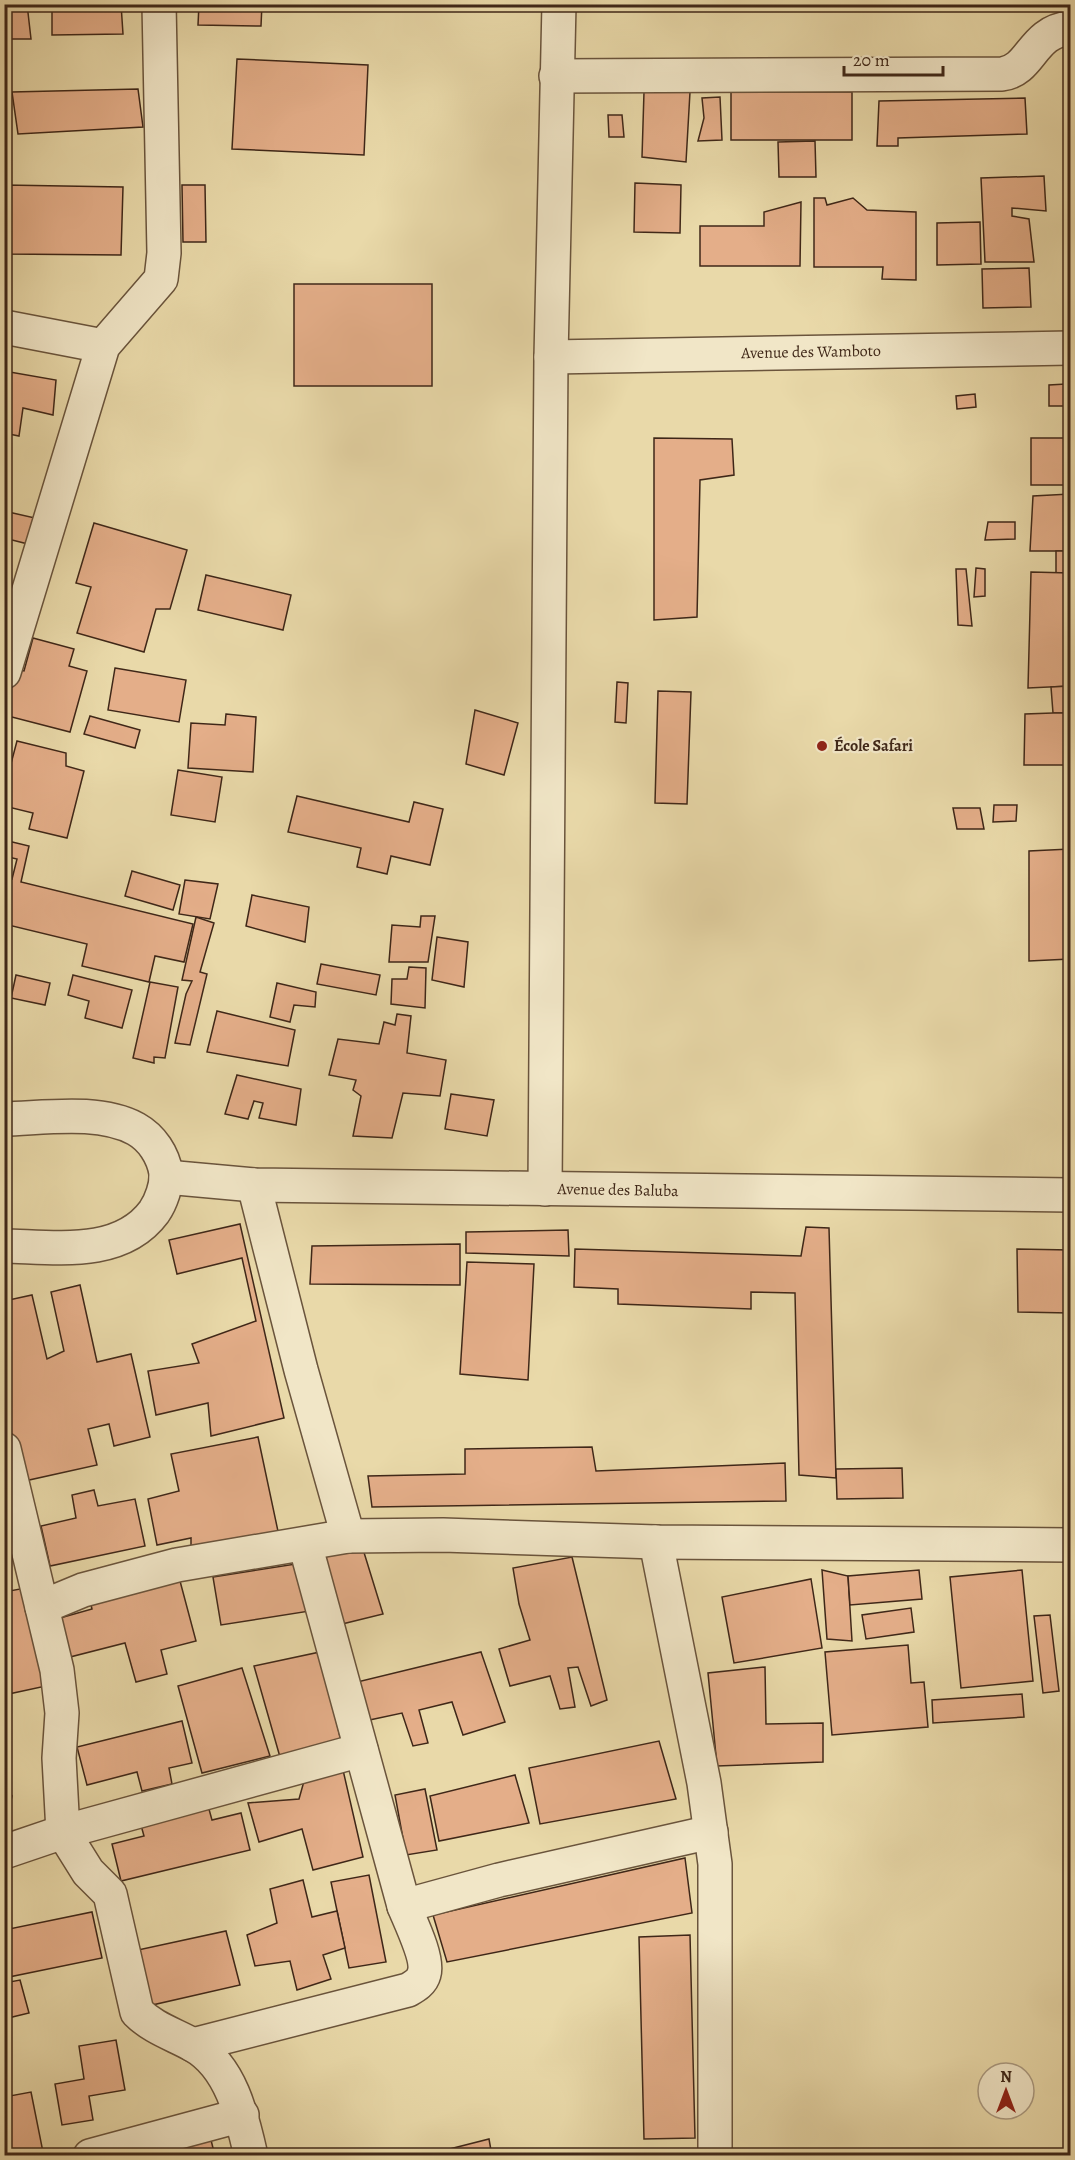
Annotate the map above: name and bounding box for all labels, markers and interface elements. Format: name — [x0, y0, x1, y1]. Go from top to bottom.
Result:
scale bar — [844, 39, 943, 77]
text: 20 m — [853, 48, 890, 72]
street label: Avenue des Wamboto — [740, 340, 881, 364]
place label: École Safari — [834, 735, 913, 757]
marker: École Safari — [815, 739, 829, 753]
street label: Avenue des Baluba — [556, 1178, 679, 1202]
north arrow — [976, 2061, 1036, 2121]
text: N — [1000, 2066, 1012, 2088]

